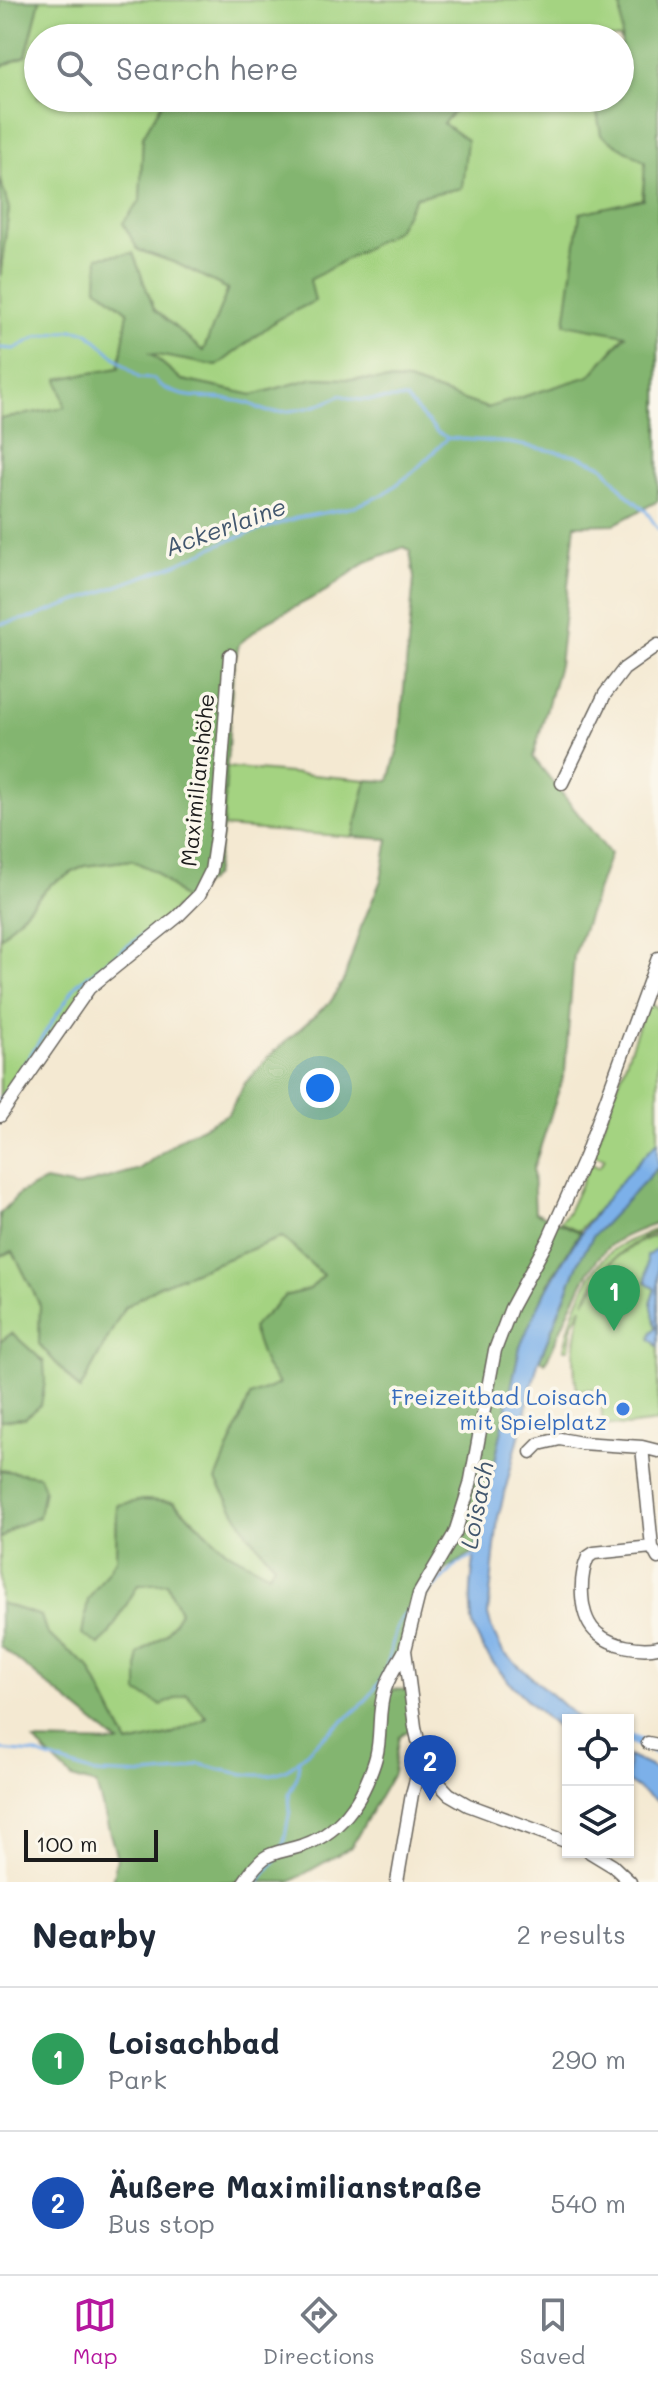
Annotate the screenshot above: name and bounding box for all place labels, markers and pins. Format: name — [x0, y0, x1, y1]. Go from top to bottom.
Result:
pin: 1 — [588, 1265, 640, 1331]
place label: Freizeitbad Loisach mit Spielplatz — [391, 1382, 607, 1436]
marker: Freizeitbad Loisach mit Spielplatz — [614, 1400, 632, 1418]
pin: 2 — [404, 1735, 456, 1801]

